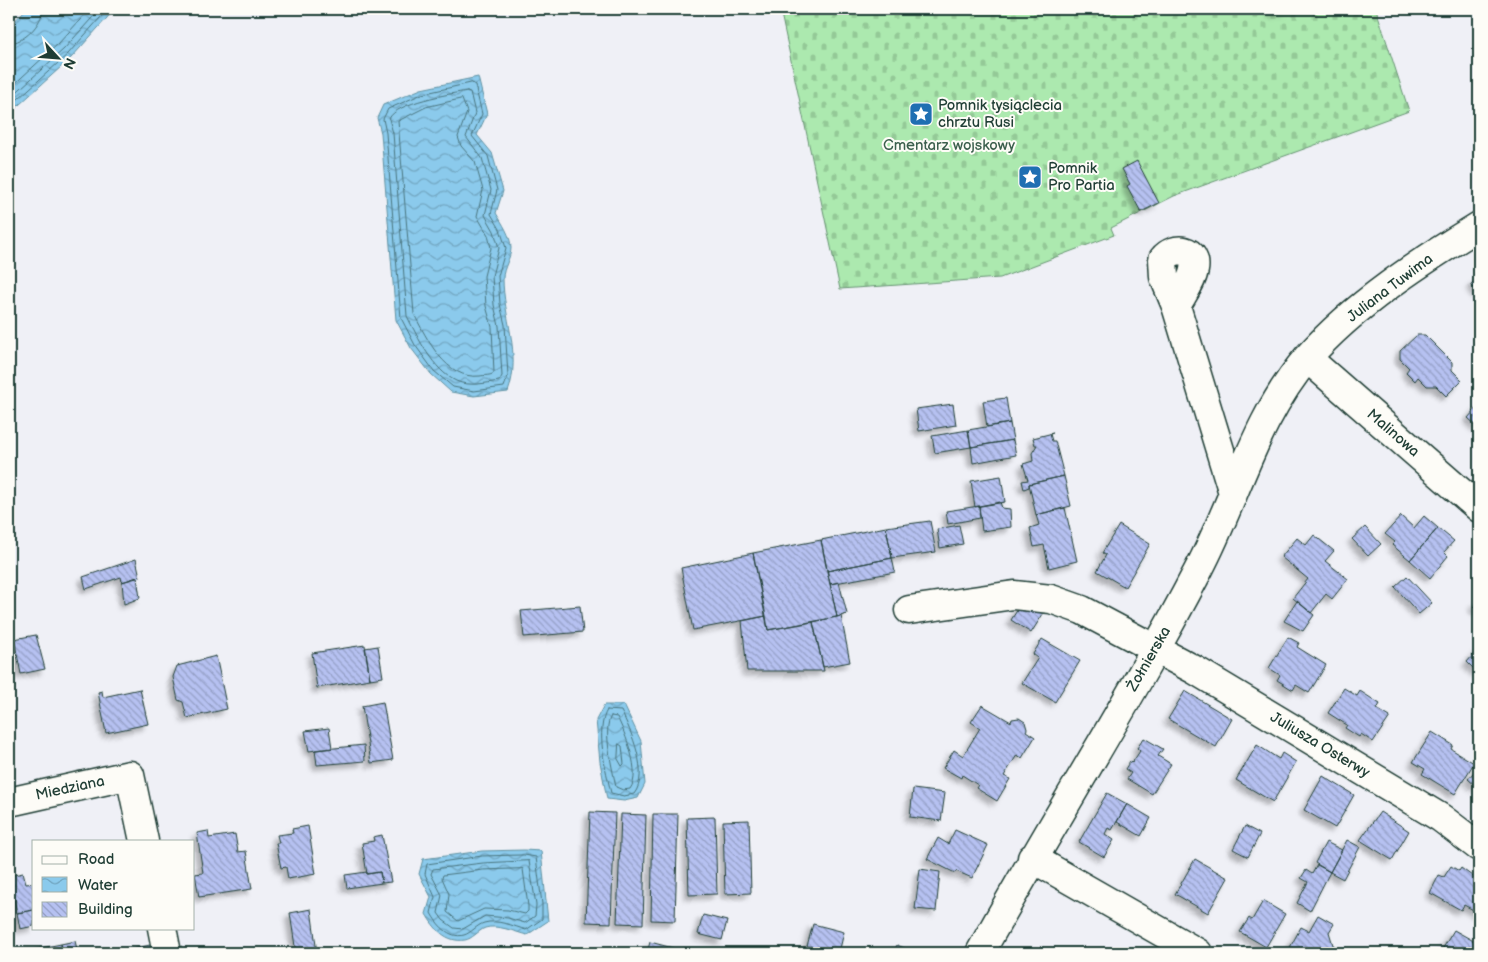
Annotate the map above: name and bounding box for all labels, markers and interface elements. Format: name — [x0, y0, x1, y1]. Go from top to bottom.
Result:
north arrow — [32, 32, 82, 82]
text: N — [59, 55, 79, 72]
place label: Pomnik tysiąclecia chrztu Rusi — [938, 96, 1062, 132]
place icon: Pomnik tysiąclecia chrztu Rusi — [908, 101, 934, 127]
park label: Cmentarz wojskowy — [883, 136, 1015, 155]
place label: Pomnik Pro Partia — [1048, 159, 1115, 195]
place icon: Pomnik Pro Partia — [1017, 164, 1043, 190]
street label: Juliana Tuwima — [1343, 249, 1437, 327]
street label: Malinowa — [1363, 405, 1423, 461]
street label: Żołnierska — [1122, 623, 1175, 696]
street label: Juliusza Osterwy — [1267, 708, 1373, 782]
street label: Miedziana — [34, 771, 106, 805]
legend — [32, 840, 195, 930]
text: Road — [78, 850, 114, 869]
text: Water — [78, 876, 118, 895]
text: Building — [78, 900, 133, 919]

